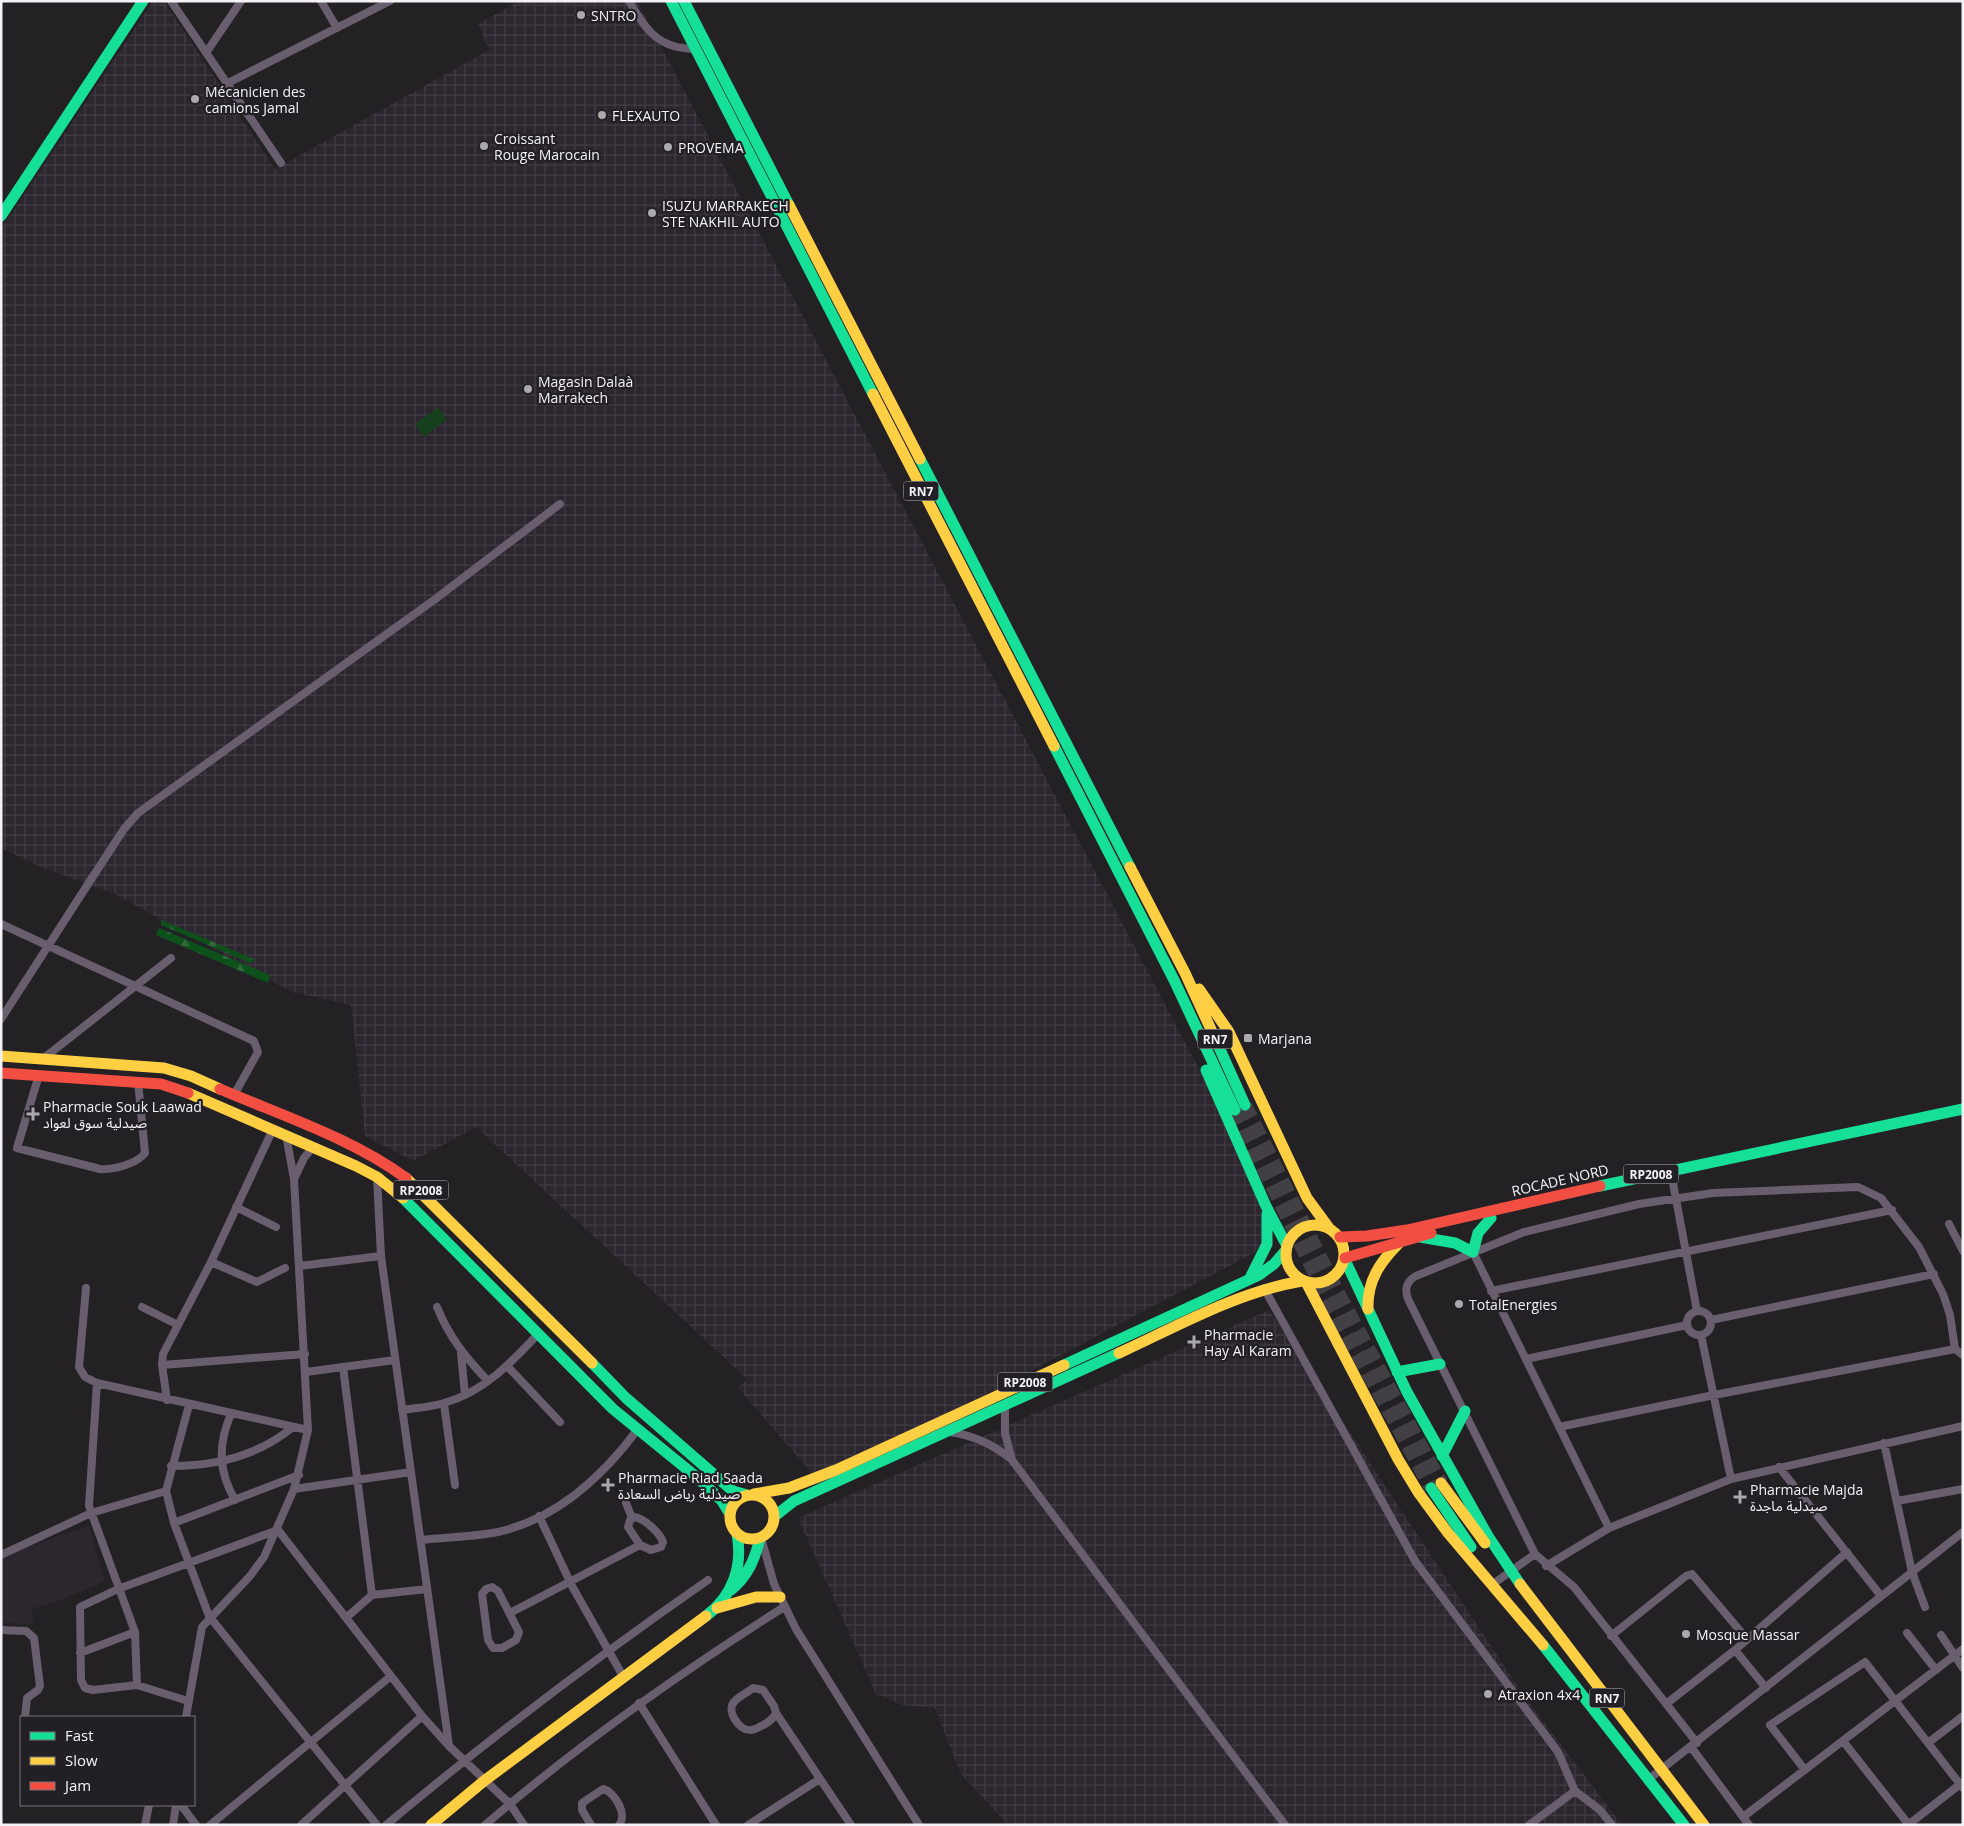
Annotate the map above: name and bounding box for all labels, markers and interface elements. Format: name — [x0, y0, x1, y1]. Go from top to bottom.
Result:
place label: SNTRO — [591, 6, 637, 25]
marker: SNTRO — [575, 9, 587, 21]
place label: Mécanicien des camions Jamal — [205, 82, 306, 117]
marker: Mécanicien des camions Jamal — [189, 93, 201, 105]
place label: FLEXAUTO — [612, 106, 680, 125]
marker: FLEXAUTO — [596, 109, 608, 121]
place label: Croissant Rouge Marocain — [494, 129, 600, 164]
place label: PROVEMA — [678, 138, 744, 157]
marker: Croissant Rouge Marocain — [478, 140, 490, 152]
marker: PROVEMA — [662, 141, 674, 153]
place label: ISUZU MARRAKECH STE NAKHIL AUTO — [662, 196, 789, 231]
marker: ISUZU MARRAKECH STE NAKHIL AUTO — [646, 207, 658, 219]
place label: Magasin Dalaà Marrakech — [538, 372, 633, 407]
marker: Magasin Dalaà Marrakech — [522, 383, 534, 395]
road number: RN7 — [904, 482, 938, 501]
place label: Marjana — [1258, 1029, 1312, 1048]
road number: RN7 — [1198, 1030, 1232, 1048]
marker: Marjana — [1242, 1032, 1254, 1044]
place label: Pharmacie Souk Laawad صيدلية سوق لعواد — [43, 1097, 202, 1132]
marker: Pharmacie Souk Laawad صيدلية سوق لعواد — [27, 1108, 39, 1120]
street label: ROCADE NORD — [1510, 1160, 1610, 1200]
road number: RP2008 — [1624, 1164, 1678, 1184]
road number: RP2008 — [394, 1180, 448, 1200]
place label: TotalEnergies — [1469, 1295, 1557, 1314]
marker: TotalEnergies — [1453, 1298, 1465, 1310]
place label: Pharmacie Hay Al Karam — [1204, 1325, 1292, 1360]
marker: Pharmacie Hay Al Karam — [1188, 1336, 1200, 1348]
road number: RP2008 — [998, 1372, 1052, 1391]
place label: Pharmacie Riad Saada صيدلية رياض السعادة — [618, 1468, 763, 1503]
marker: Pharmacie Riad Saada صيدلية رياض السعادة — [602, 1479, 614, 1491]
place label: Pharmacie Majda صيدلية ماجدة — [1750, 1480, 1863, 1515]
marker: Pharmacie Majda صيدلية ماجدة — [1734, 1491, 1746, 1503]
place label: Mosque Massar — [1696, 1625, 1800, 1644]
marker: Mosque Massar — [1680, 1628, 1692, 1640]
place label: Atraxion 4x4 — [1498, 1685, 1580, 1704]
marker: Atraxion 4x4 — [1482, 1688, 1494, 1700]
road number: RN7 — [1590, 1689, 1624, 1708]
legend — [20, 1716, 195, 1806]
text: Fast — [65, 1725, 94, 1745]
text: Slow — [65, 1750, 98, 1770]
text: Jam — [63, 1775, 91, 1795]

